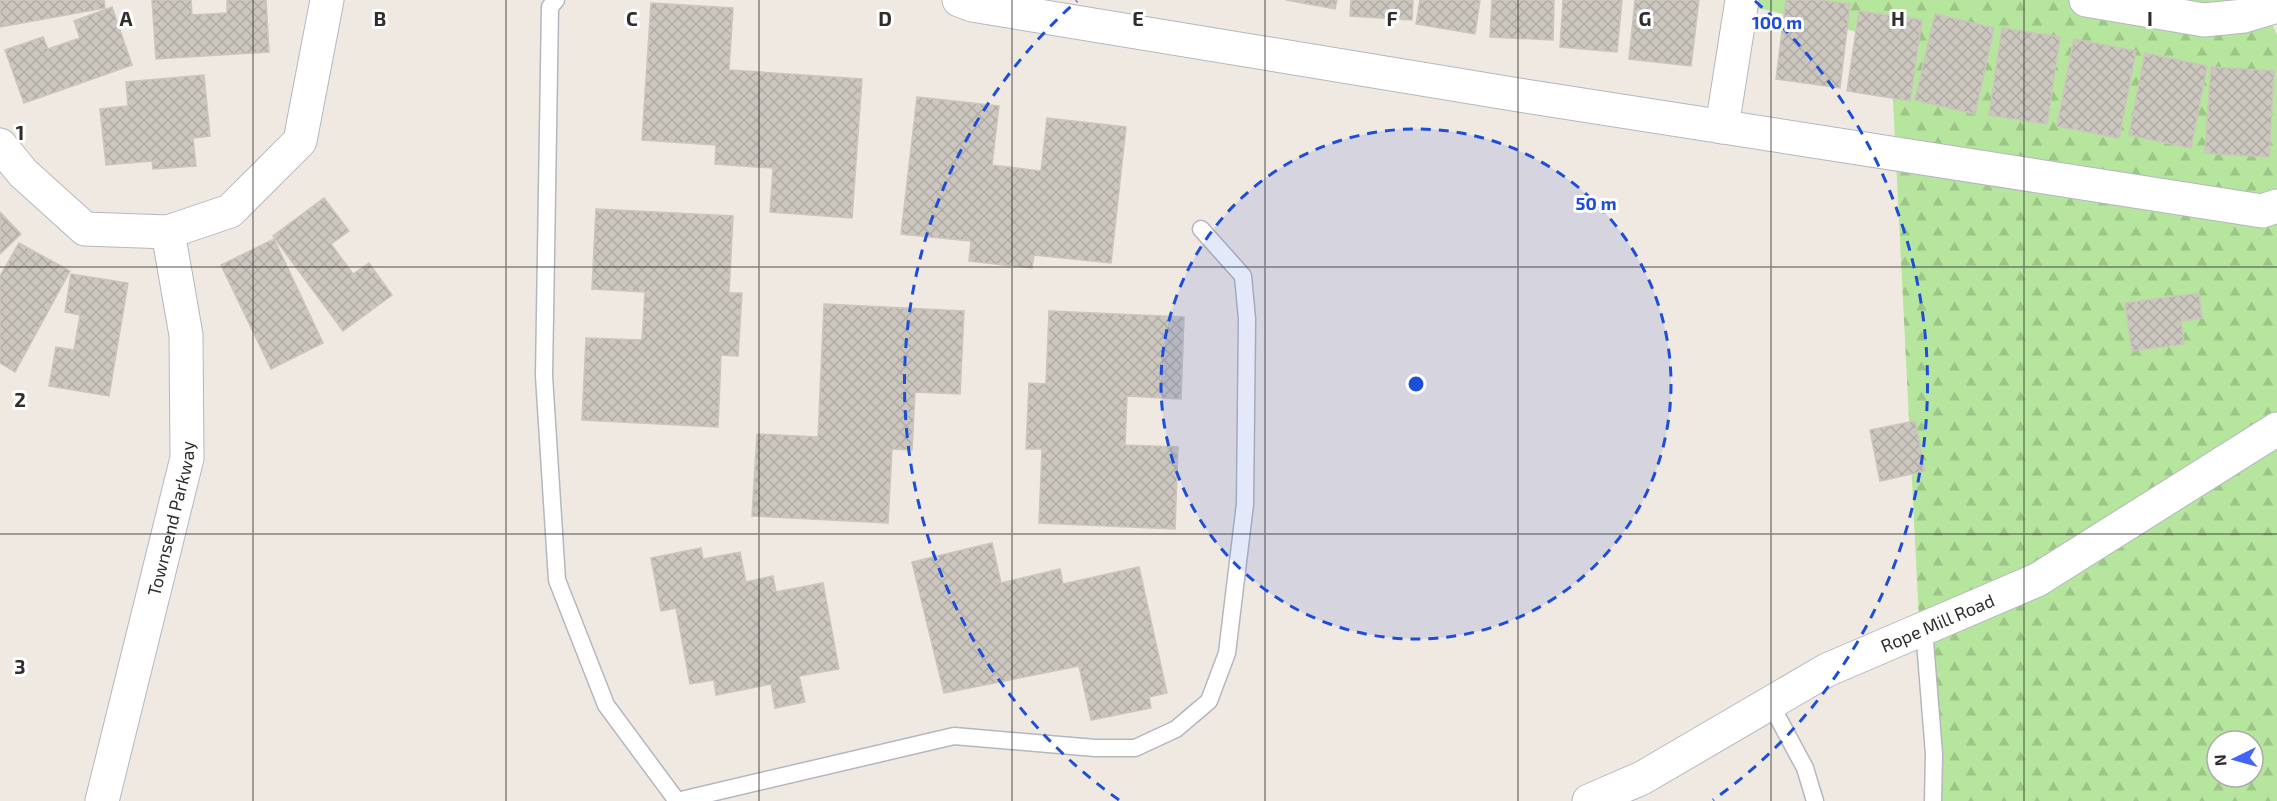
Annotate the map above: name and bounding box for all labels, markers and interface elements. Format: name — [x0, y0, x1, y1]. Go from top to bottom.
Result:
text: A — [119, 6, 133, 30]
text: B — [374, 6, 386, 30]
text: C — [626, 6, 638, 30]
text: D — [878, 6, 892, 30]
text: E — [1132, 6, 1144, 30]
text: F — [1386, 6, 1398, 30]
text: G — [1639, 6, 1651, 30]
text: H — [1891, 6, 1905, 30]
text: I — [2147, 6, 2153, 30]
text: 100 m — [1752, 11, 1802, 33]
text: 1 — [16, 120, 24, 144]
text: 50 m — [1575, 192, 1617, 214]
centre of rings — [1406, 374, 1426, 394]
text: 2 — [14, 387, 26, 411]
street label: Townsend Parkway — [142, 441, 198, 598]
street label: Rope Mill Road — [1877, 589, 1997, 657]
text: 3 — [14, 654, 26, 678]
north arrow — [2205, 729, 2265, 789]
text: N — [2210, 754, 2230, 767]

